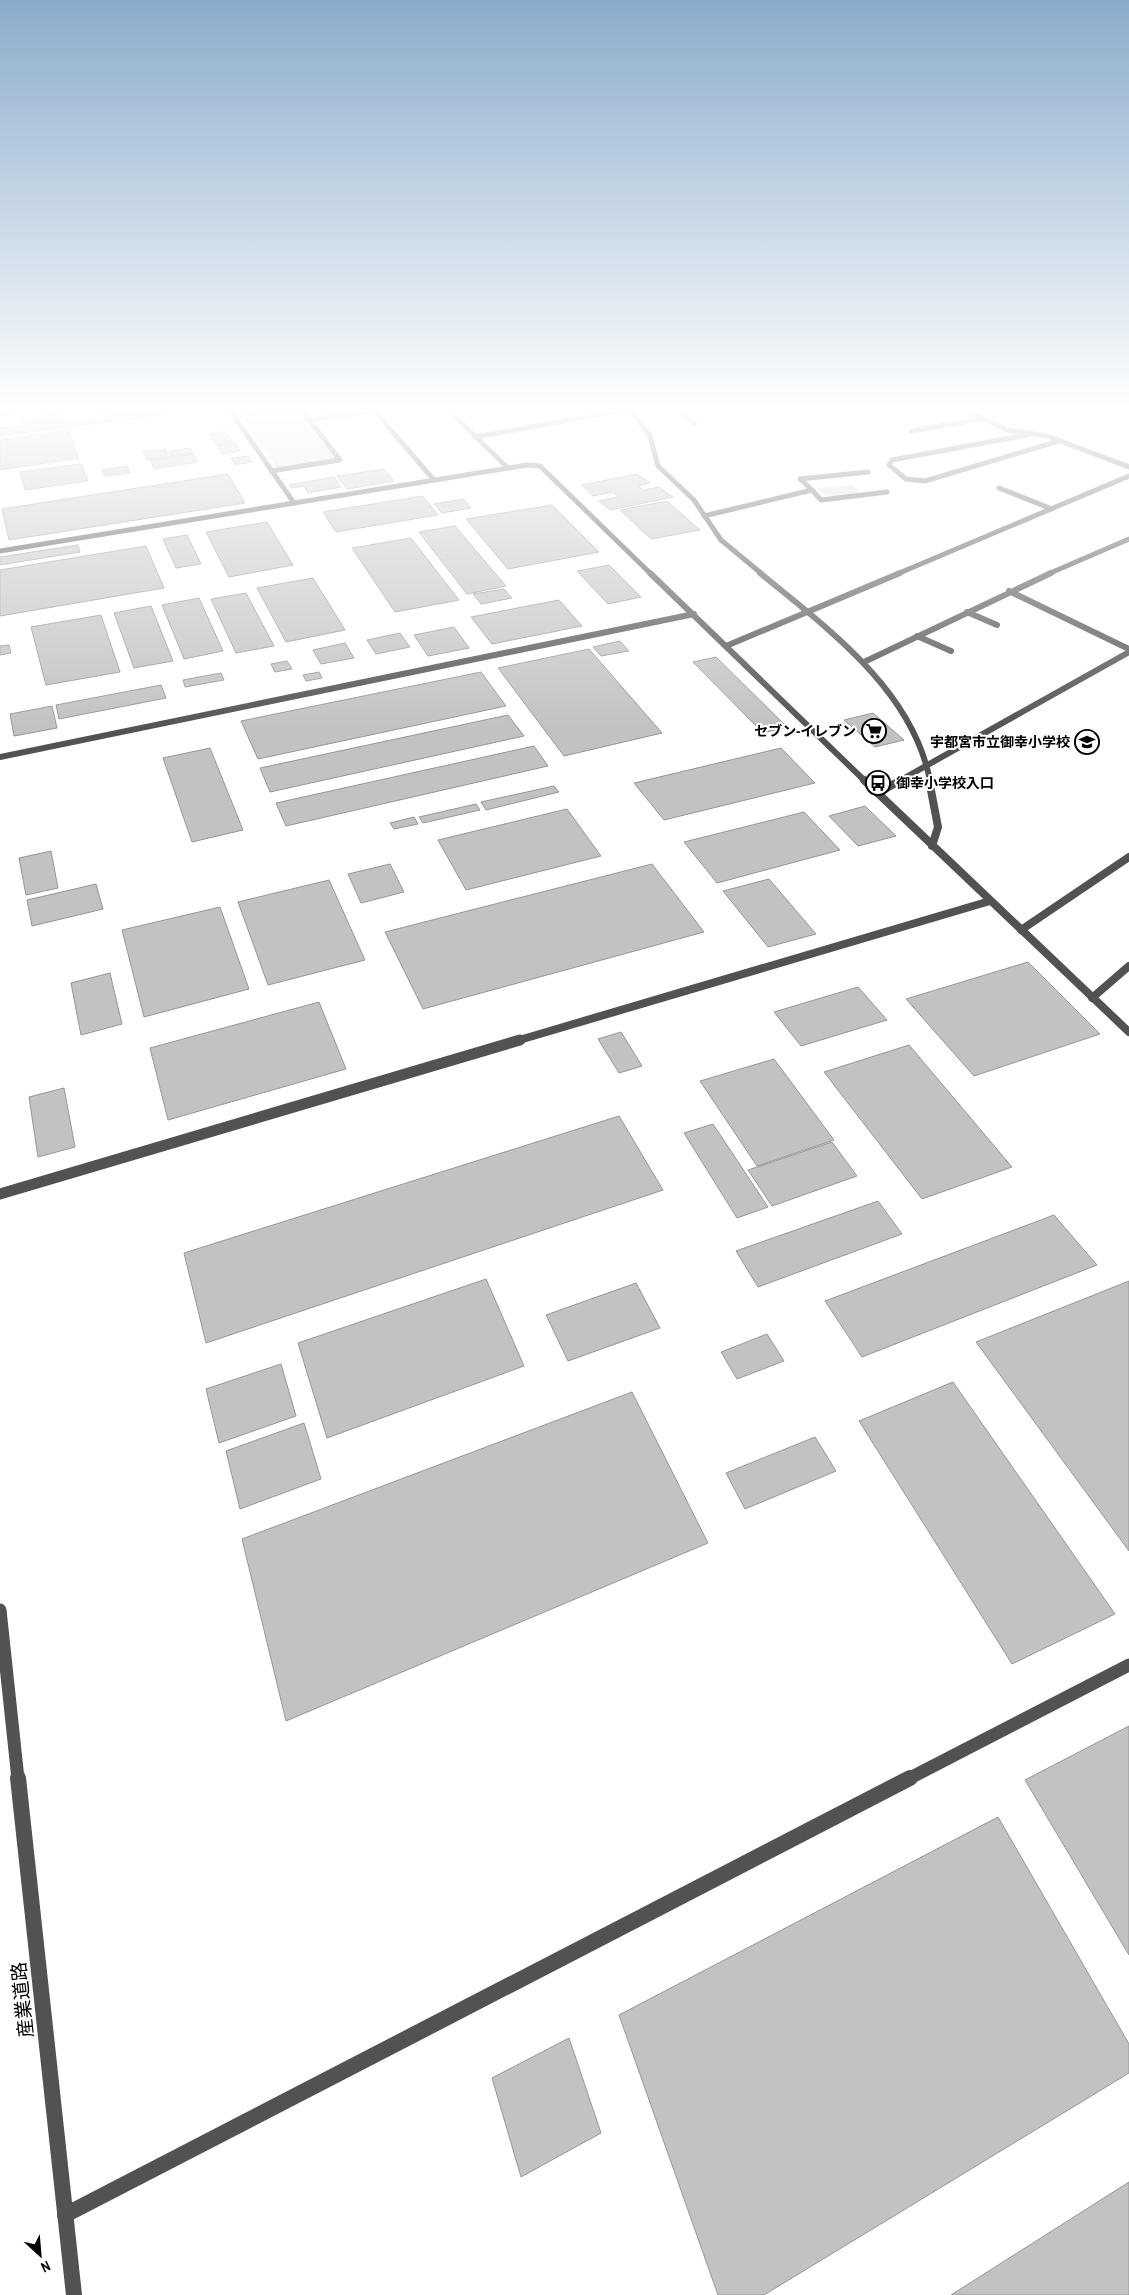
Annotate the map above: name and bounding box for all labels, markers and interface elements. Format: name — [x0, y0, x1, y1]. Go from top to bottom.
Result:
supermarket icon: セブン-イレブン — [861, 718, 887, 744]
place label: セブン-イレブン — [754, 722, 856, 740]
school or university icon: 宇都宮市立御幸小学校 — [1074, 729, 1100, 755]
place label: 宇都宮市立御幸小学校 — [930, 733, 1070, 751]
bus stop icon: 御幸小学校入口 — [865, 770, 891, 796]
place label: 御幸小学校入口 — [896, 774, 994, 792]
street label: 産業道路 — [5, 1961, 39, 2039]
north arrow — [15, 2230, 65, 2280]
text: N — [38, 2257, 53, 2277]

